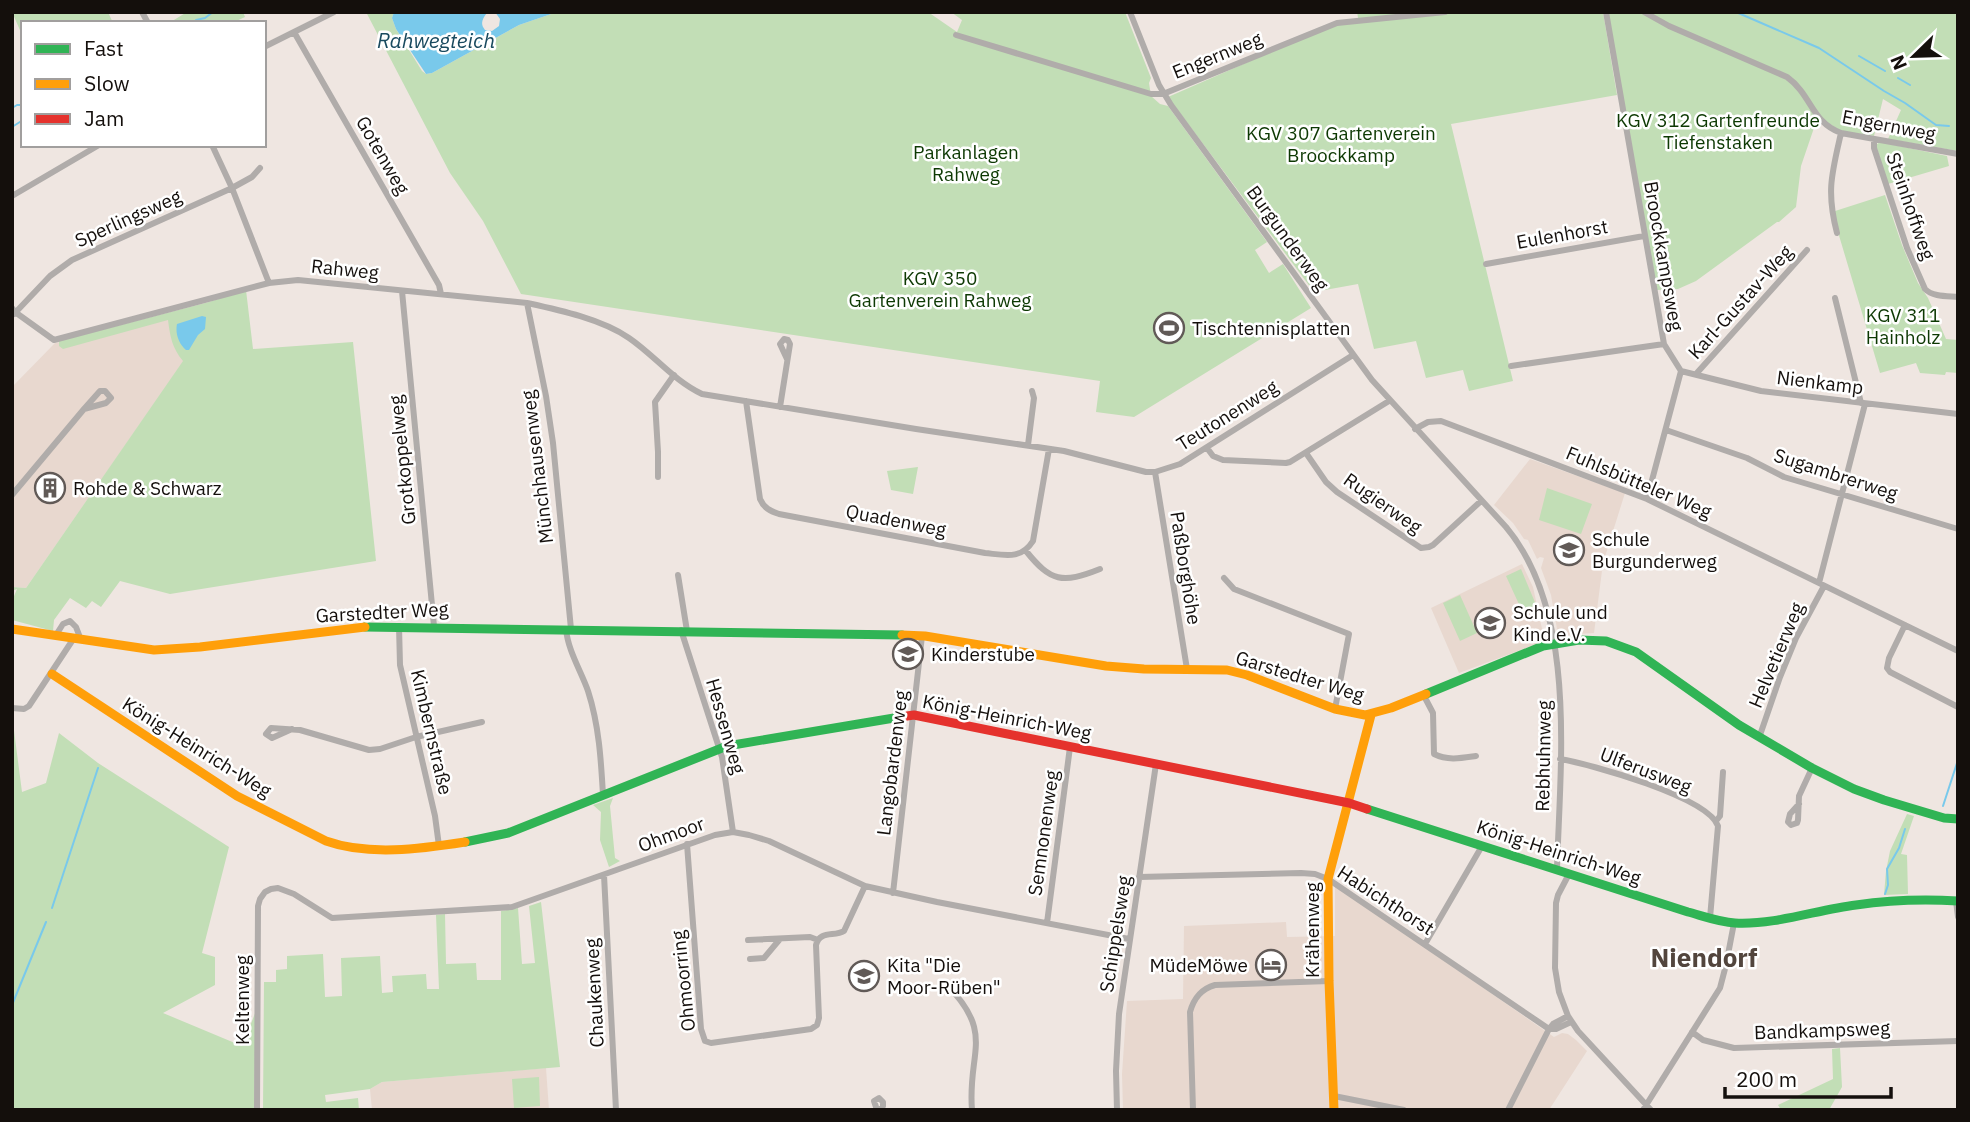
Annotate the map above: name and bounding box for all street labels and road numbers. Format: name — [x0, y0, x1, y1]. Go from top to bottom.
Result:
street label: Engernweg — [1169, 26, 1265, 84]
street label: Engernweg — [1840, 104, 1938, 146]
street label: Gotenweg — [351, 112, 415, 198]
street label: Steinhoffweg — [1881, 149, 1941, 263]
street label: Broockkampsweg — [1639, 179, 1689, 333]
street label: Burgunderweg — [1242, 180, 1334, 296]
street label: Sperlingsweg — [71, 184, 185, 252]
street label: Eulenhorst — [1514, 214, 1610, 254]
street label: Karl-Gustav-Weg — [1683, 240, 1797, 364]
street label: Rahweg — [310, 254, 380, 284]
street label: Nienkamp — [1775, 365, 1865, 399]
street label: Teutonenweg — [1172, 374, 1282, 456]
street label: Münchhausenweg — [516, 389, 558, 545]
street label: Grotkoppelweg — [383, 394, 421, 526]
street label: Fuhlsbütteler Weg — [1563, 441, 1715, 523]
street label: Sugambrerweg — [1771, 443, 1901, 505]
street label: Rugierweg — [1339, 467, 1427, 539]
street label: Quadenweg — [844, 499, 948, 541]
street label: Paßborghöhe — [1165, 510, 1207, 626]
street label: Garstedter Weg — [315, 597, 449, 627]
street label: Helvetierweg — [1743, 599, 1809, 711]
street label: Garstedter Weg — [1233, 645, 1367, 707]
street label: Kimbernstraße — [406, 667, 458, 797]
street label: Hessenweg — [701, 675, 751, 777]
street label: Langobardenweg — [871, 689, 913, 837]
street label: König-Heinrich-Weg — [921, 689, 1093, 745]
street label: König-Heinrich-Weg — [118, 691, 276, 803]
street label: Rebhuhnweg — [1530, 700, 1556, 812]
street label: Ulferusweg — [1597, 742, 1695, 798]
street label: Semnonenweg — [1022, 769, 1064, 897]
street label: Ohmoor — [634, 811, 708, 857]
street label: König-Heinrich-Weg — [1474, 814, 1644, 890]
street label: Habichthorst — [1333, 860, 1439, 940]
street label: Schippelsweg — [1094, 874, 1136, 994]
street label: Krähenweg — [1300, 882, 1324, 978]
street label: Ohmoorring — [666, 929, 700, 1033]
street label: Chaukenweg — [579, 938, 609, 1048]
street label: Keltenweg — [230, 955, 254, 1045]
street label: Bandkampsweg — [1754, 1016, 1890, 1044]

